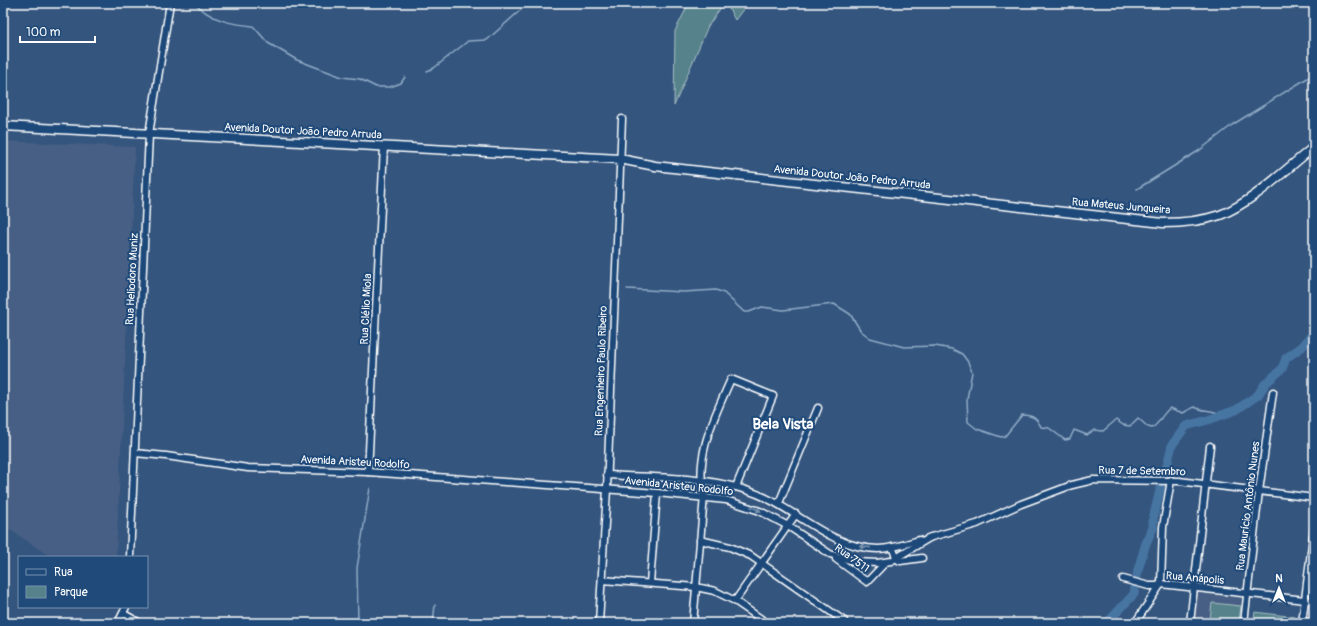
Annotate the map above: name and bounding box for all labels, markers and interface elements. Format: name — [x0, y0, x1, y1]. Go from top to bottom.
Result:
scale bar — [20, 18, 95, 44]
text: 100 m — [26, 25, 61, 40]
street label: Avenida Doutor João Pedro Arruda — [224, 120, 382, 142]
street label: Avenida Doutor João Pedro Arruda — [773, 162, 931, 192]
street label: Rua Mateus Junqueira — [1071, 195, 1171, 217]
street label: Rua Heliodoro Muniz — [123, 232, 141, 325]
street label: Rua Clélio Miola — [358, 273, 374, 345]
street label: Rua Engenheiro Paulo Ribeiro — [592, 305, 610, 436]
district label: Bela Vista — [752, 415, 814, 434]
street label: Rua Maurício Antônio Nunes — [1234, 440, 1262, 571]
street label: Avenida Aristeu Rodolfo — [300, 453, 410, 471]
street label: Rua 7 de Setembro — [1098, 464, 1186, 478]
street label: Avenida Aristeu Rodolfo — [624, 474, 734, 498]
one-way arrow — [750, 506, 761, 512]
street label: Rua 7511 — [832, 541, 872, 575]
one-way arrow — [859, 544, 872, 551]
legend — [18, 556, 148, 608]
text: Rua — [54, 565, 73, 580]
north arrow — [1259, 568, 1299, 608]
street label: Rua Anápolis — [1165, 569, 1225, 587]
text: N — [1275, 572, 1283, 585]
text: Parque — [54, 585, 88, 600]

